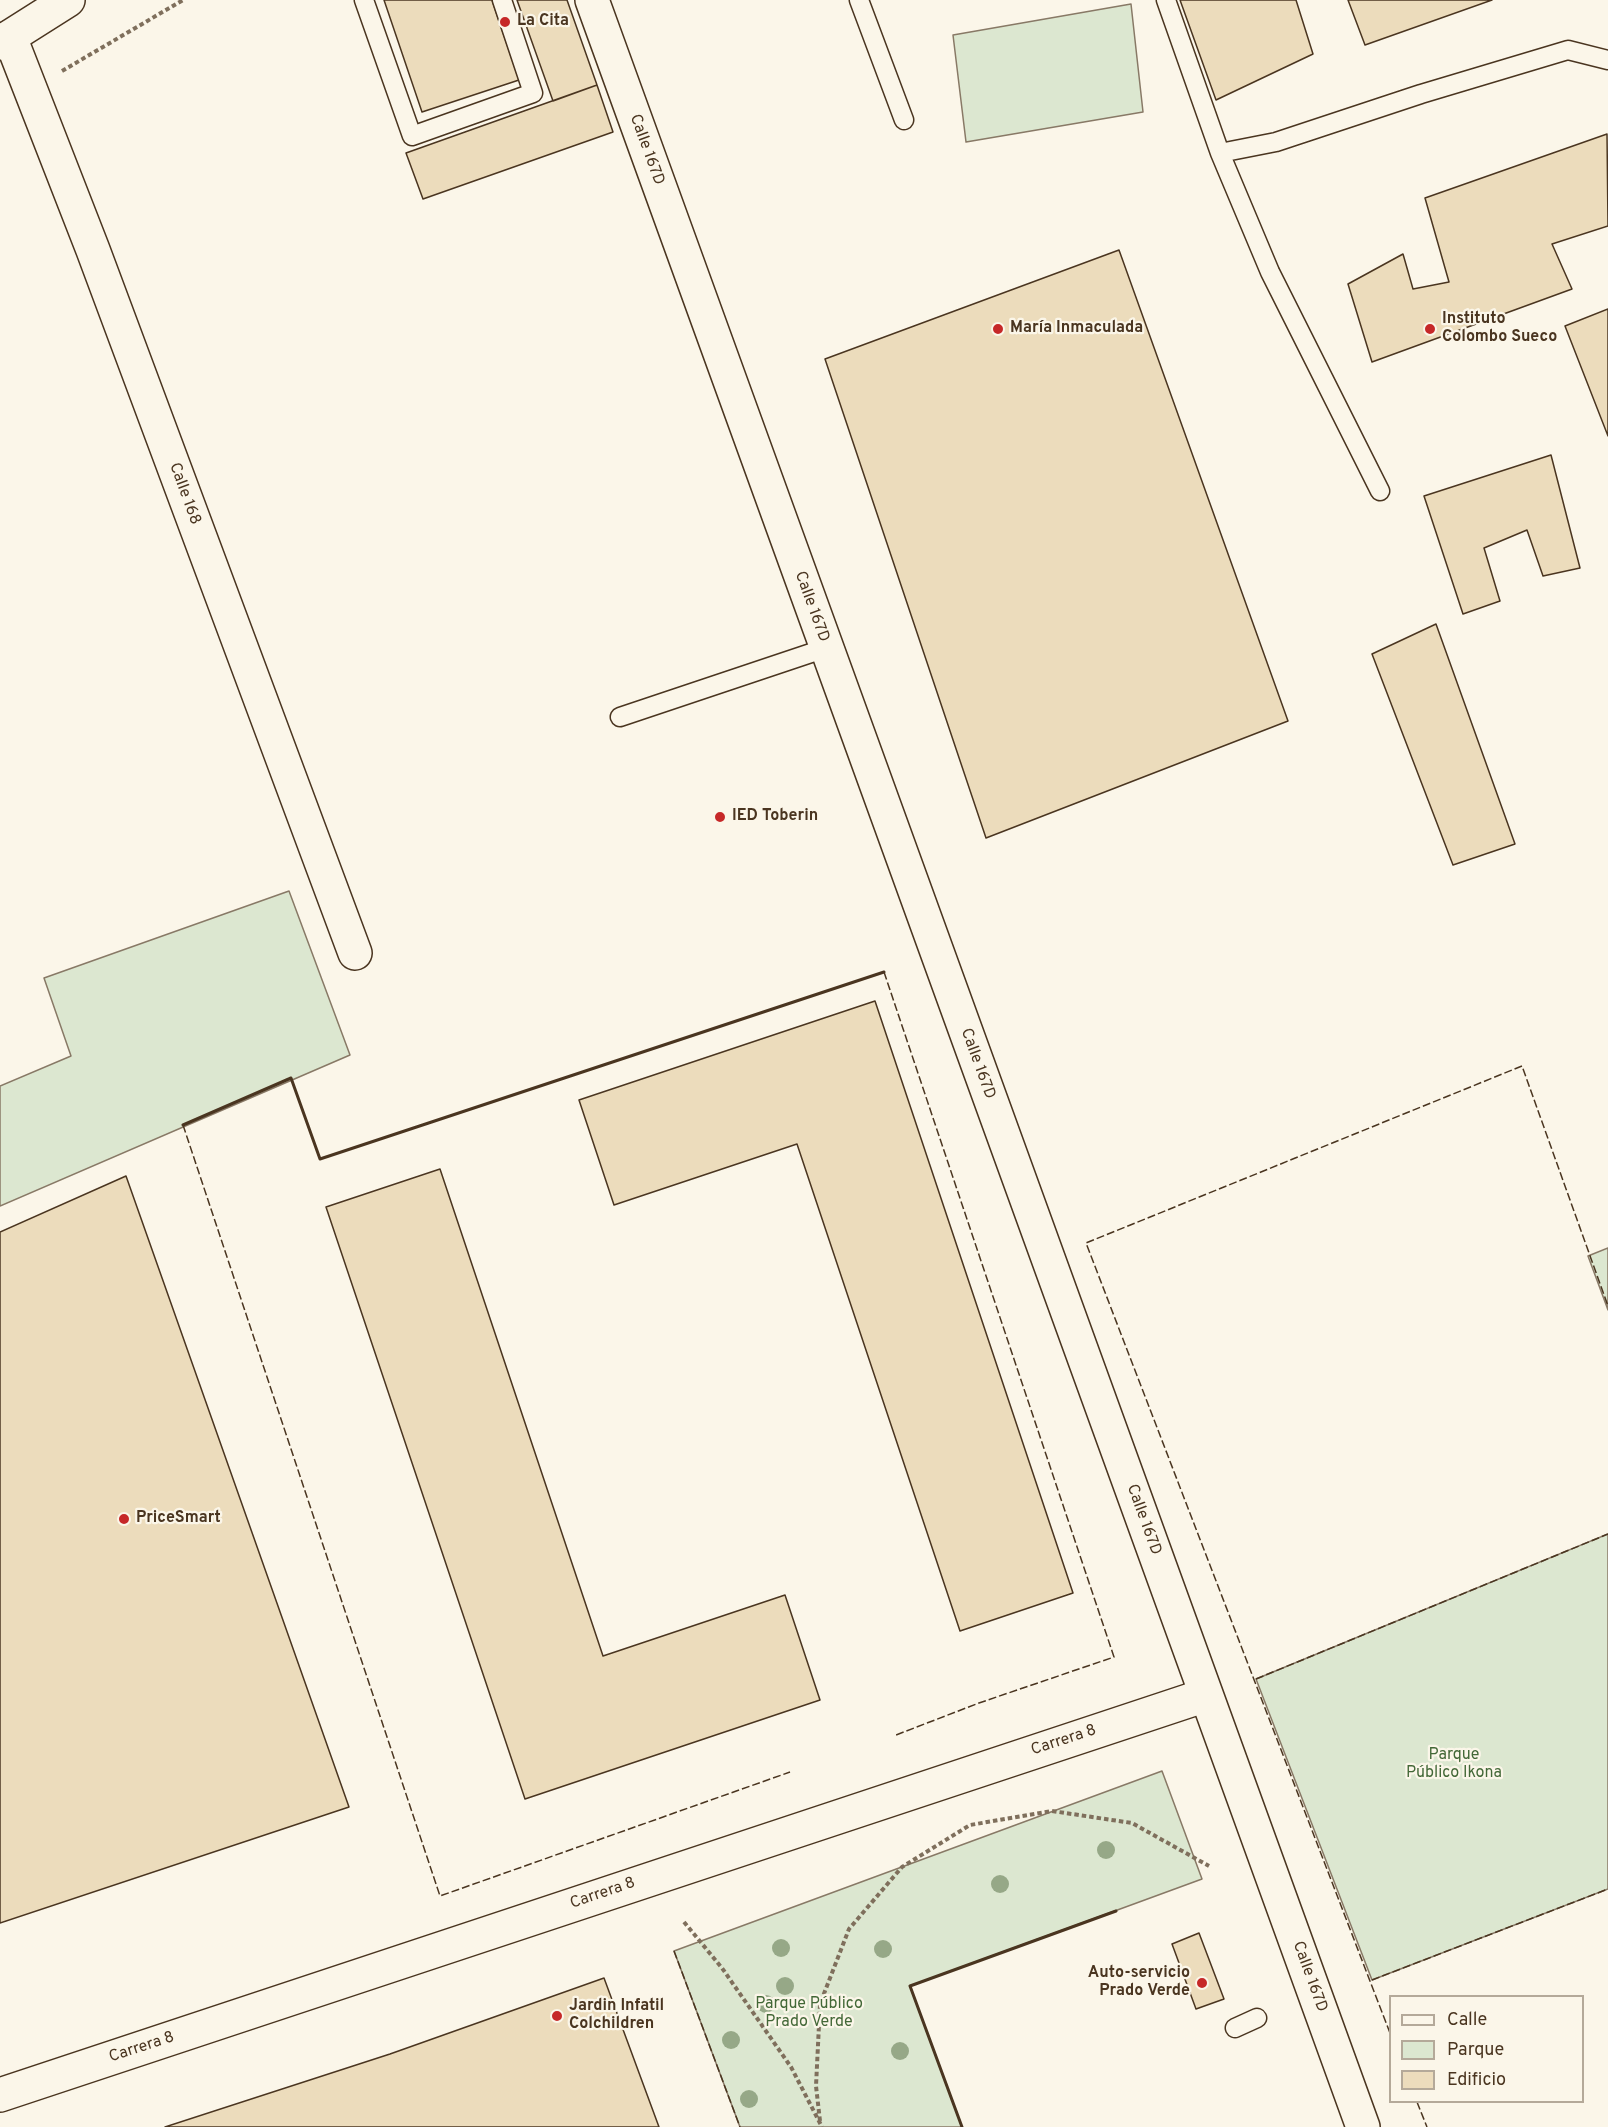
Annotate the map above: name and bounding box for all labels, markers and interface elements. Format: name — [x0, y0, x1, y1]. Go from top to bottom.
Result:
place label: La Cita — [517, 12, 569, 32]
marker: La Cita — [498, 15, 512, 29]
street label: Calle 167D — [624, 112, 668, 188]
place label: Instituto Colombo Sueco — [1442, 310, 1557, 348]
place label: María Inmaculada — [1010, 319, 1143, 339]
marker: María Inmaculada — [991, 322, 1005, 336]
marker: Instituto Colombo Sueco — [1423, 322, 1437, 336]
street label: Calle 168 — [164, 460, 204, 528]
street label: Calle 167D — [789, 569, 833, 645]
place label: IED Toberin — [732, 807, 818, 827]
marker: IED Toberin — [713, 810, 727, 824]
street label: Calle 167D — [955, 1026, 999, 1102]
street label: Calle 167D — [1121, 1482, 1165, 1558]
place label: PriceSmart — [136, 1509, 221, 1529]
marker: PriceSmart — [117, 1512, 131, 1526]
street label: Carrera 8 — [1029, 1721, 1099, 1761]
park label: Parque Público Ikona — [1406, 1746, 1502, 1784]
street label: Carrera 8 — [568, 1874, 638, 1914]
street label: Calle 167D — [1287, 1939, 1331, 2015]
place label: Auto-servicio Prado Verde — [1088, 1964, 1190, 2002]
marker: Auto-servicio Prado Verde — [1195, 1976, 1209, 1990]
park label: Parque Público Prado Verde — [755, 1995, 863, 2033]
legend — [1389, 1995, 1584, 2103]
place label: Jardin Infatil Colchildren — [569, 1997, 664, 2035]
marker: Jardin Infatil Colchildren — [550, 2009, 564, 2023]
text: Calle — [1447, 2009, 1487, 2032]
street label: Carrera 8 — [107, 2028, 177, 2068]
text: Parque — [1447, 2039, 1504, 2062]
text: Edificio — [1447, 2069, 1506, 2092]

